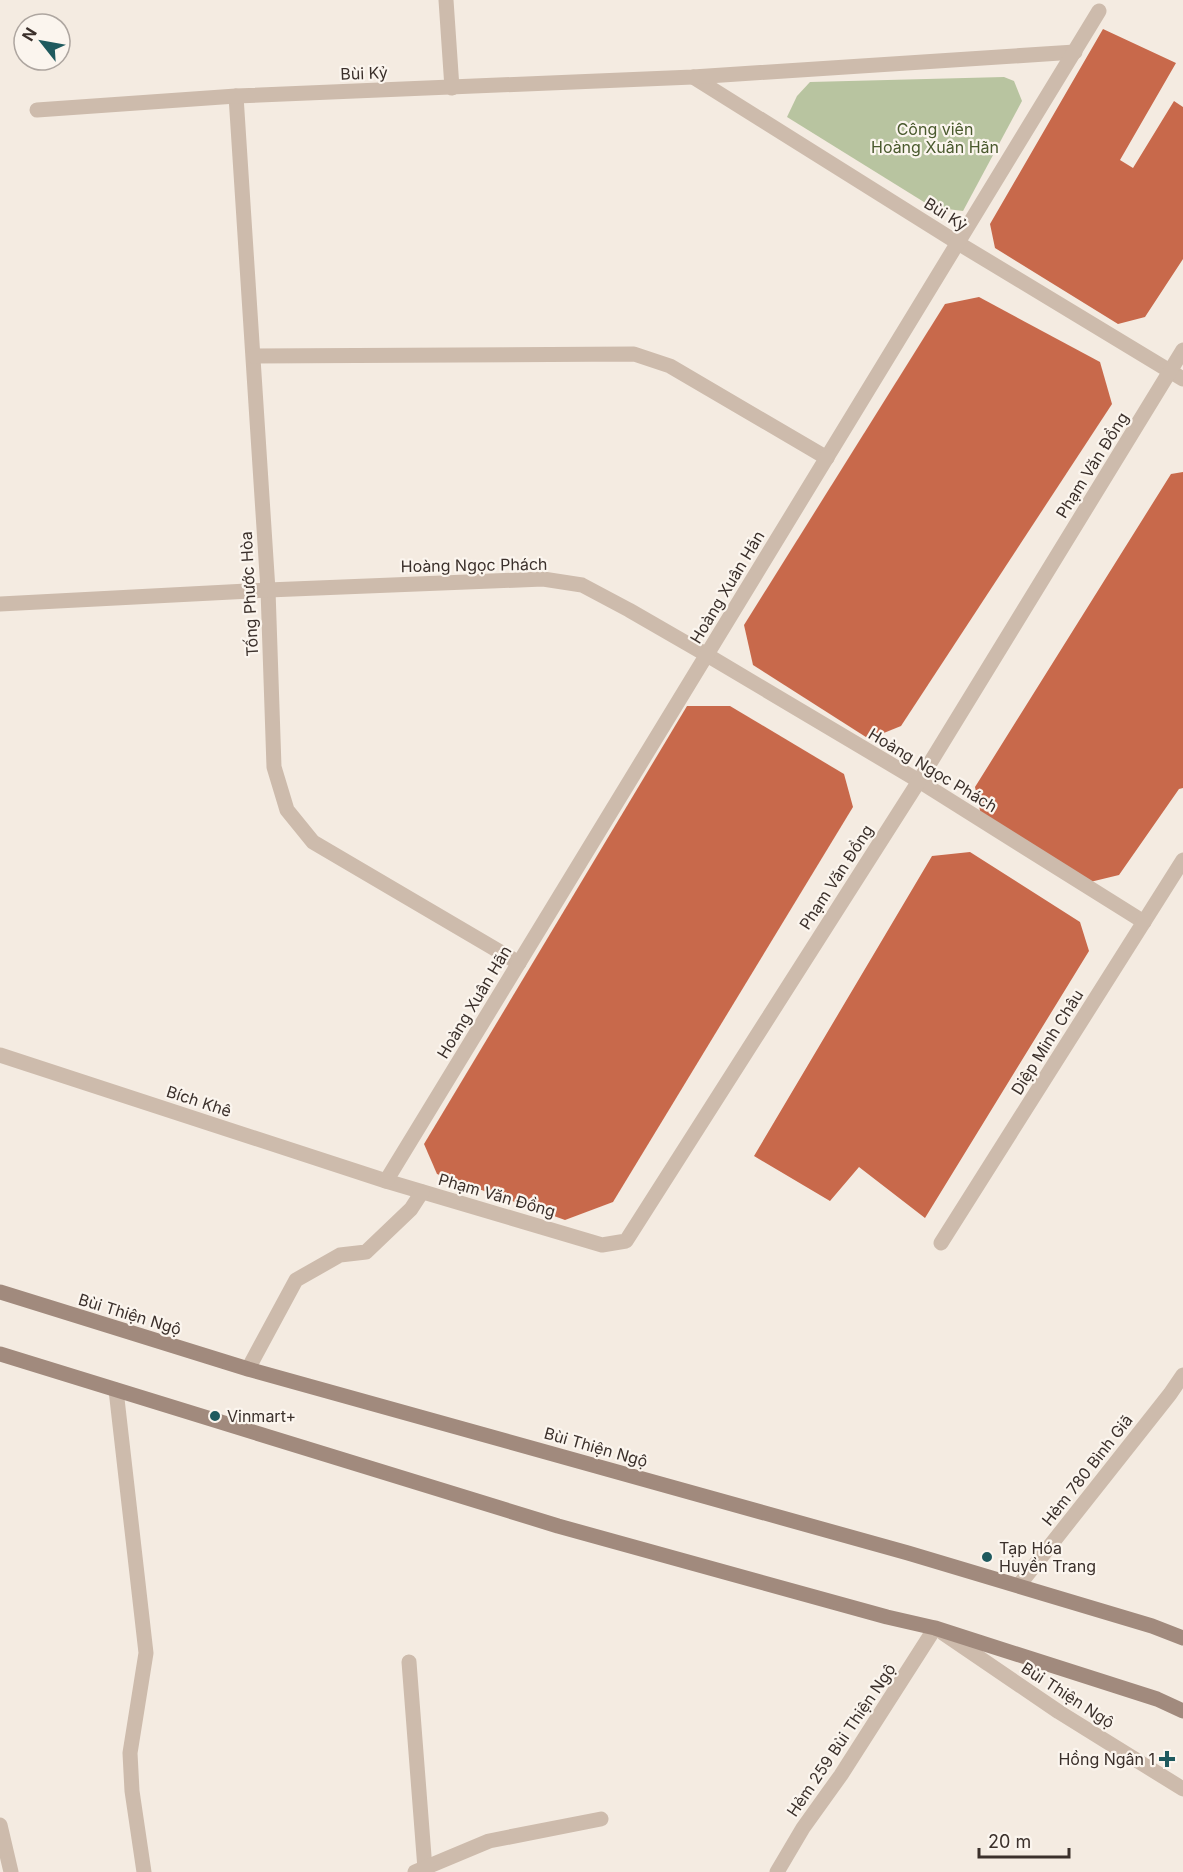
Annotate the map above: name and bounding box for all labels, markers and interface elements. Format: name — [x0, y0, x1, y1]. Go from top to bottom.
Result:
north arrow — [12, 12, 72, 72]
text: N — [17, 24, 41, 45]
street label: Bùi Kỷ — [340, 62, 388, 84]
park label: Công viên Hoàng Xuân Hãn — [871, 119, 999, 157]
street label: Bùi Kỷ — [921, 193, 971, 235]
street label: Phạm Văn Đồng — [1052, 408, 1132, 522]
street label: Hoàng Xuân Hãn — [685, 527, 769, 647]
street label: Tống Phước Hòa — [236, 531, 262, 657]
street label: Hoàng Ngọc Phách — [400, 554, 548, 576]
street label: Hoàng Ngọc Phách — [865, 724, 1001, 816]
street label: Phạm Văn Đồng — [795, 821, 877, 933]
street label: Hoàng Xuân Hãn — [432, 942, 516, 1062]
street label: Diệp Minh Châu — [1007, 986, 1087, 1098]
street label: Bích Khê — [164, 1081, 234, 1121]
street label: Phạm Văn Đồng — [436, 1169, 558, 1221]
street label: Bùi Thiện Ngộ — [76, 1289, 184, 1339]
place label: Vinmart+ — [227, 1406, 296, 1426]
marker: Vinmart+ — [208, 1409, 222, 1423]
street label: Hẻm 780 Bình Giã — [1037, 1410, 1137, 1530]
street label: Bùi Thiện Ngộ — [542, 1423, 650, 1471]
place label: Tạp Hóa Huyền Trang — [999, 1538, 1096, 1576]
marker: Tạp Hóa Huyền Trang — [980, 1550, 994, 1564]
street label: Bùi Thiện Ngộ — [1018, 1658, 1118, 1732]
street label: Hẻm 259 Bùi Thiện Ngộ — [782, 1660, 900, 1820]
place label: Hồng Ngân 1 — [1058, 1749, 1155, 1769]
marker: Hồng Ngân 1 — [1160, 1752, 1174, 1766]
scale bar — [979, 1821, 1069, 1859]
text: 20 m — [988, 1831, 1031, 1852]

